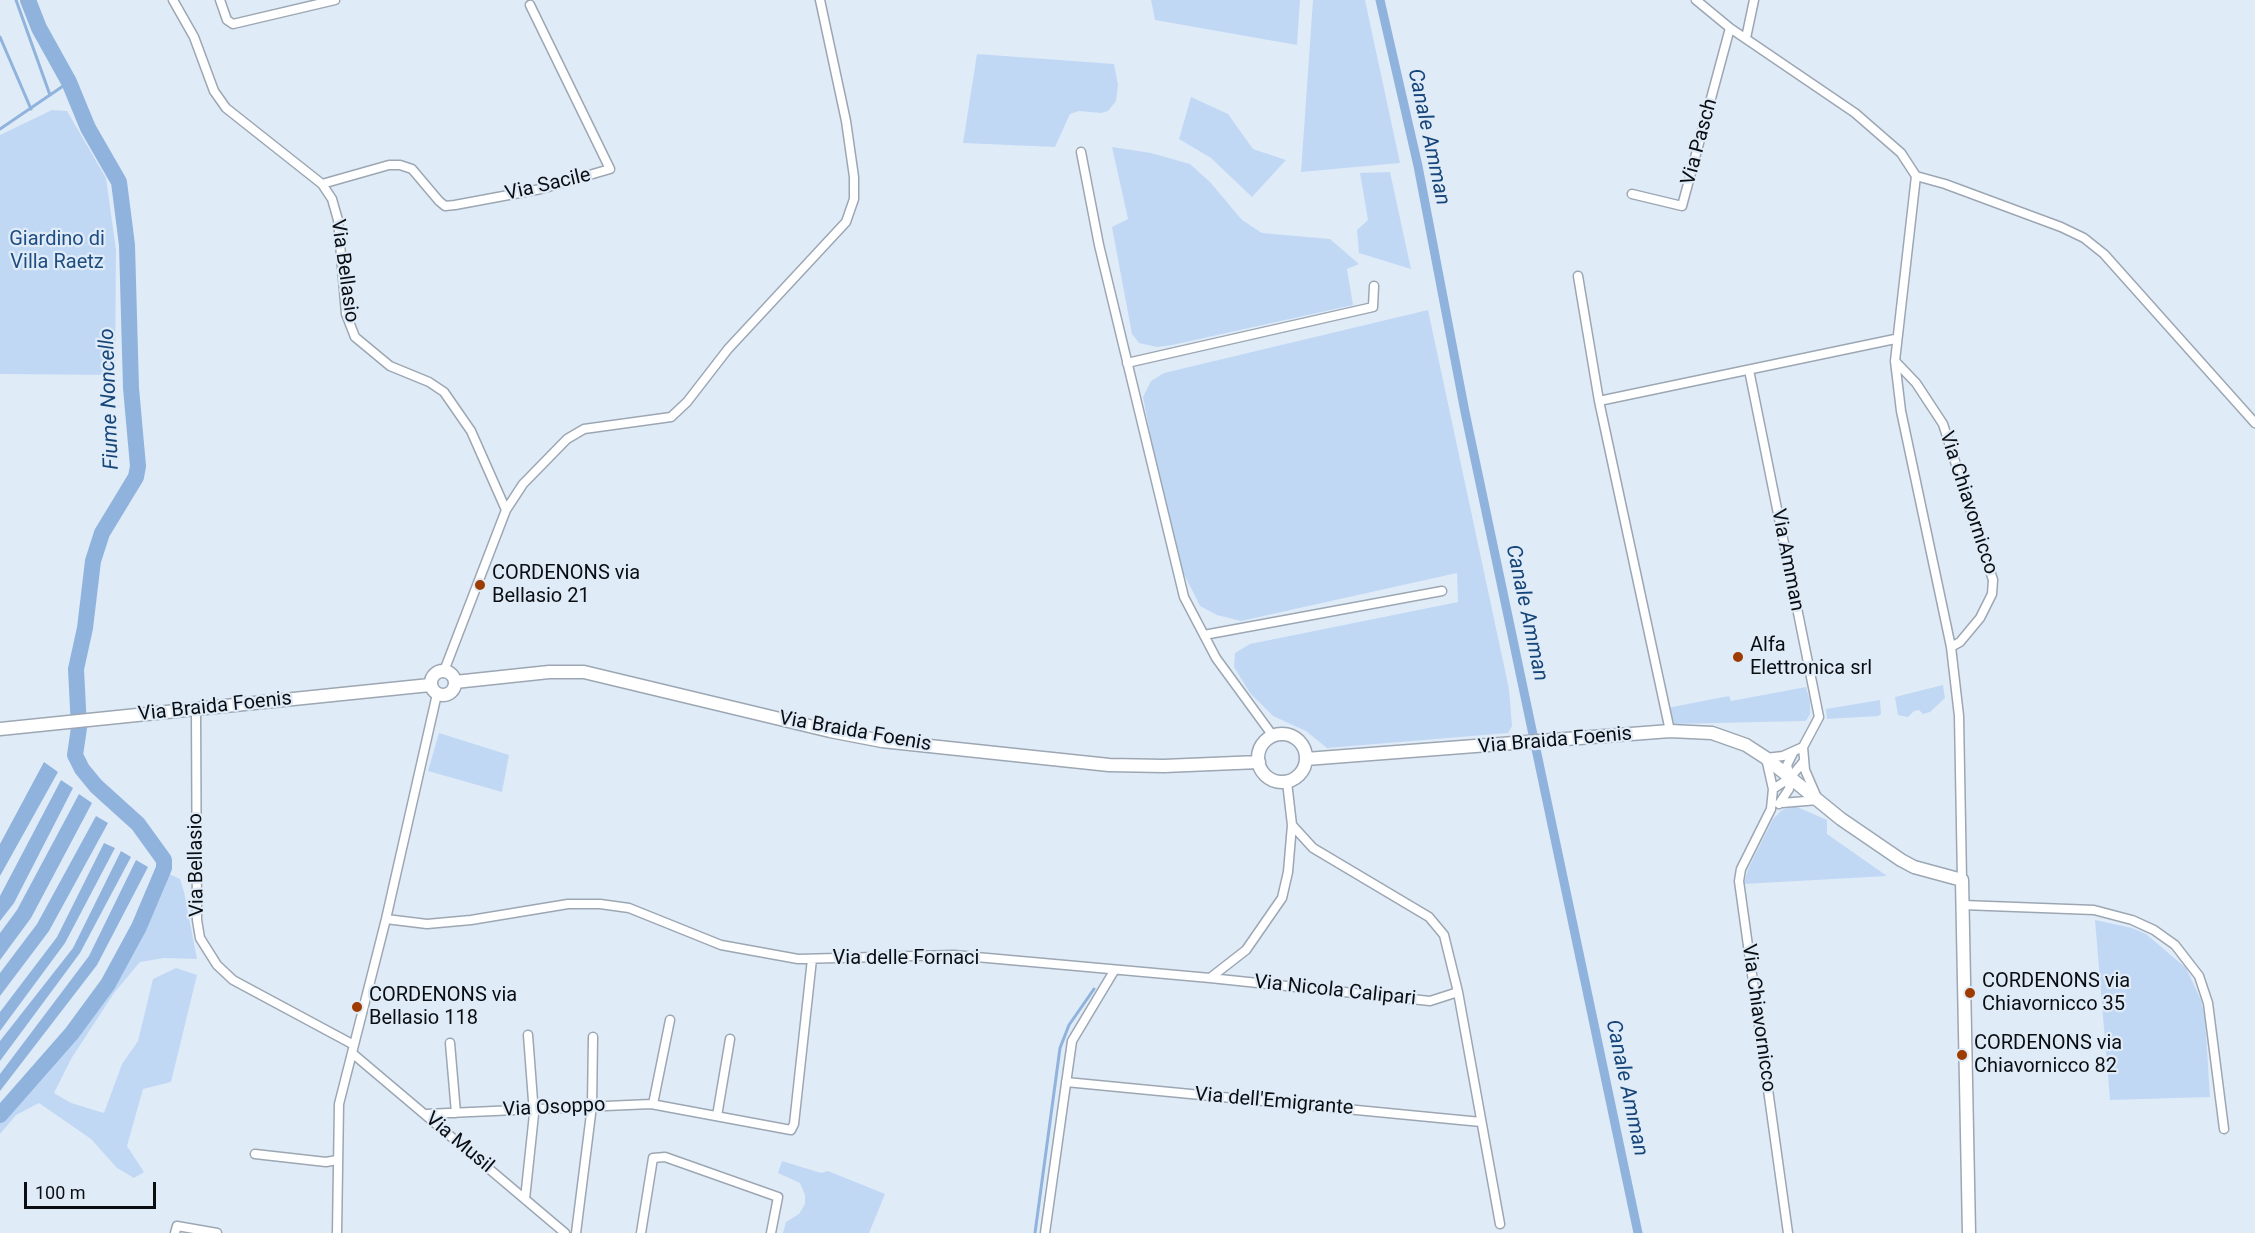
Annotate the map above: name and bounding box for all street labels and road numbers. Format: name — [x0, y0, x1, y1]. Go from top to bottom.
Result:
street label: Via Pasch — [1677, 96, 1723, 188]
street label: Via Sacile — [503, 164, 593, 206]
street label: Via Bellasio — [325, 218, 363, 324]
street label: Via Chiavornicco — [1934, 428, 2002, 578]
street label: Via Amman — [1765, 507, 1809, 613]
street label: Via Braida Foenis — [137, 687, 293, 727]
street label: Via Braida Foenis — [777, 707, 933, 757]
street label: Via Braida Foenis — [1477, 722, 1633, 760]
street label: Via Bellasio — [184, 813, 210, 917]
street label: Via Chiavornicco — [1736, 943, 1780, 1093]
street label: Via delle Fornaci — [833, 947, 979, 971]
street label: Via Nicola Calipari — [1253, 971, 1417, 1011]
street label: Via dell'Emigrante — [1194, 1083, 1354, 1121]
street label: Via Osoppo — [502, 1093, 606, 1123]
street label: Via Musil — [420, 1107, 498, 1179]

